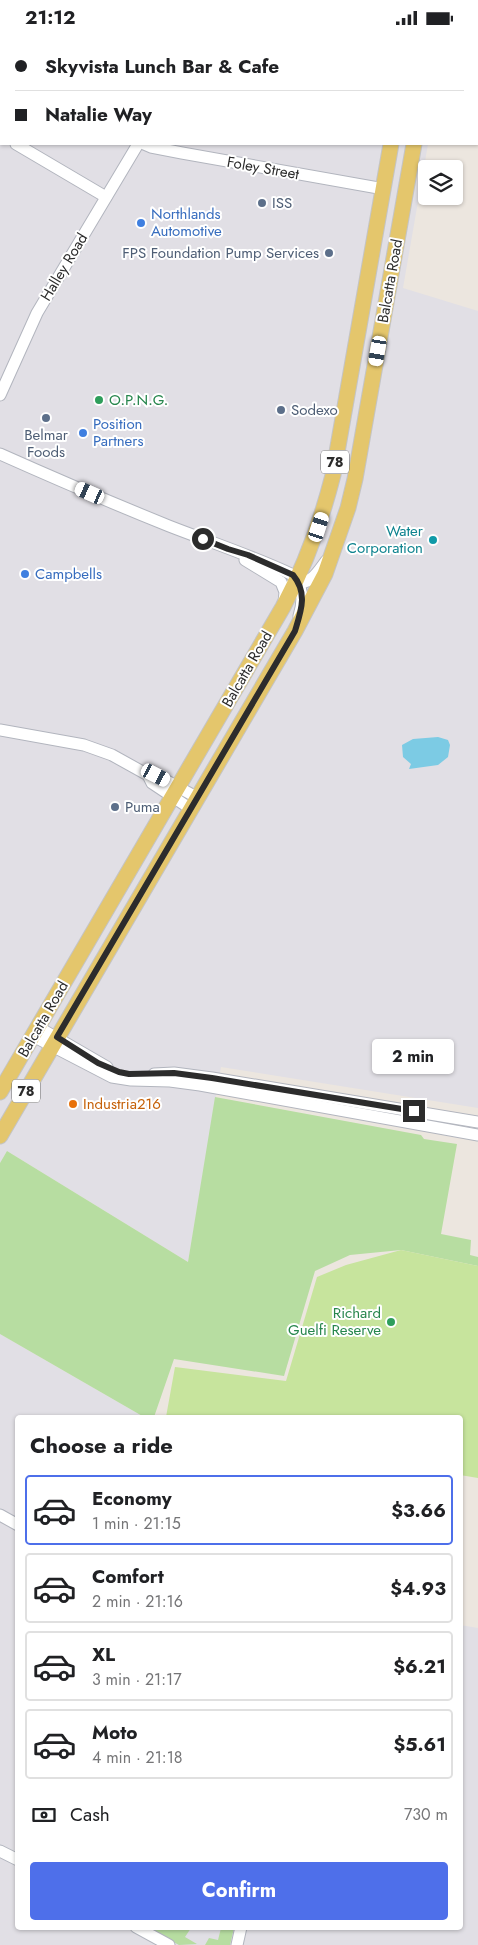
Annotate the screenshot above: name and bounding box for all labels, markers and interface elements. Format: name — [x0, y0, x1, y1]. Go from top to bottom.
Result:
text: 21:12 — [25, 4, 75, 31]
text: Skyvista Lunch Bar & Cafe — [45, 53, 279, 80]
text: Natalie Way — [45, 101, 152, 128]
street label: Foley Street — [225, 151, 301, 185]
map controls — [418, 160, 463, 205]
button: layers — [418, 160, 463, 205]
place label: ISS — [272, 192, 292, 214]
marker: ISS — [256, 197, 268, 209]
place label: Northlands Automotive — [151, 203, 222, 242]
marker: Northlands Automotive — [135, 217, 147, 229]
street label: Halley Road — [35, 229, 93, 305]
street label: Balcatta Road — [372, 237, 408, 325]
place label: FPS Foundation Pump Services — [122, 242, 319, 264]
marker: FPS Foundation Pump Services — [323, 247, 335, 259]
car — [368, 335, 387, 367]
place label: O.P.N.G. — [109, 389, 168, 411]
marker: O.P.N.G. — [93, 394, 105, 406]
place label: Sodexo — [291, 399, 338, 421]
marker: Sodexo — [275, 404, 287, 416]
marker: Belmar Foods — [40, 412, 52, 424]
place label: Position Partners — [93, 413, 144, 452]
place label: Belmar Foods — [24, 424, 69, 463]
marker: Position Partners — [77, 427, 89, 439]
road number: 78 — [321, 451, 349, 473]
car — [73, 480, 106, 506]
car — [307, 510, 330, 544]
place label: Water Corporation — [347, 520, 424, 559]
route start — [192, 528, 214, 550]
marker: Water Corporation — [427, 534, 439, 546]
place label: Campbells — [35, 563, 102, 585]
marker: Campbells — [19, 568, 31, 580]
street label: Balcatta Road — [216, 627, 278, 711]
car — [139, 762, 172, 788]
place label: Puma — [125, 796, 160, 818]
marker: Puma — [109, 801, 121, 813]
street label: Balcatta Road — [12, 977, 74, 1061]
callout: 2 min — [373, 1039, 455, 1073]
text: 2 min — [392, 1045, 434, 1068]
road number: 78 — [12, 1079, 40, 1103]
place label: Industria216 — [83, 1093, 161, 1115]
marker: Industria216 — [67, 1098, 79, 1110]
route end — [403, 1100, 425, 1122]
place label: Richard Guelfi Reserve — [288, 1302, 381, 1341]
marker: Richard Guelfi Reserve — [385, 1316, 397, 1328]
text: Choose a ride — [30, 1429, 173, 1461]
text: Economy — [92, 1485, 172, 1512]
icon: car — [32, 1488, 77, 1533]
text: $3.66 — [391, 1497, 446, 1524]
text: 1 min · 21:15 — [92, 1512, 181, 1535]
text: Comfort — [92, 1563, 164, 1590]
icon: car — [32, 1566, 77, 1611]
text: $4.93 — [390, 1575, 446, 1602]
text: 2 min · 21:16 — [92, 1590, 183, 1613]
text: XL — [92, 1641, 115, 1668]
icon: car — [32, 1644, 77, 1689]
text: $6.21 — [393, 1653, 446, 1680]
text: 3 min · 21:17 — [92, 1668, 182, 1691]
text: Moto — [92, 1719, 137, 1746]
icon: car — [32, 1722, 77, 1767]
text: $5.61 — [393, 1731, 446, 1758]
text: 4 min · 21:18 — [92, 1746, 183, 1769]
icon: cash — [30, 1801, 58, 1829]
text: Cash — [70, 1801, 110, 1828]
text: 730 m — [404, 1803, 448, 1826]
button: Confirm — [30, 1862, 448, 1920]

